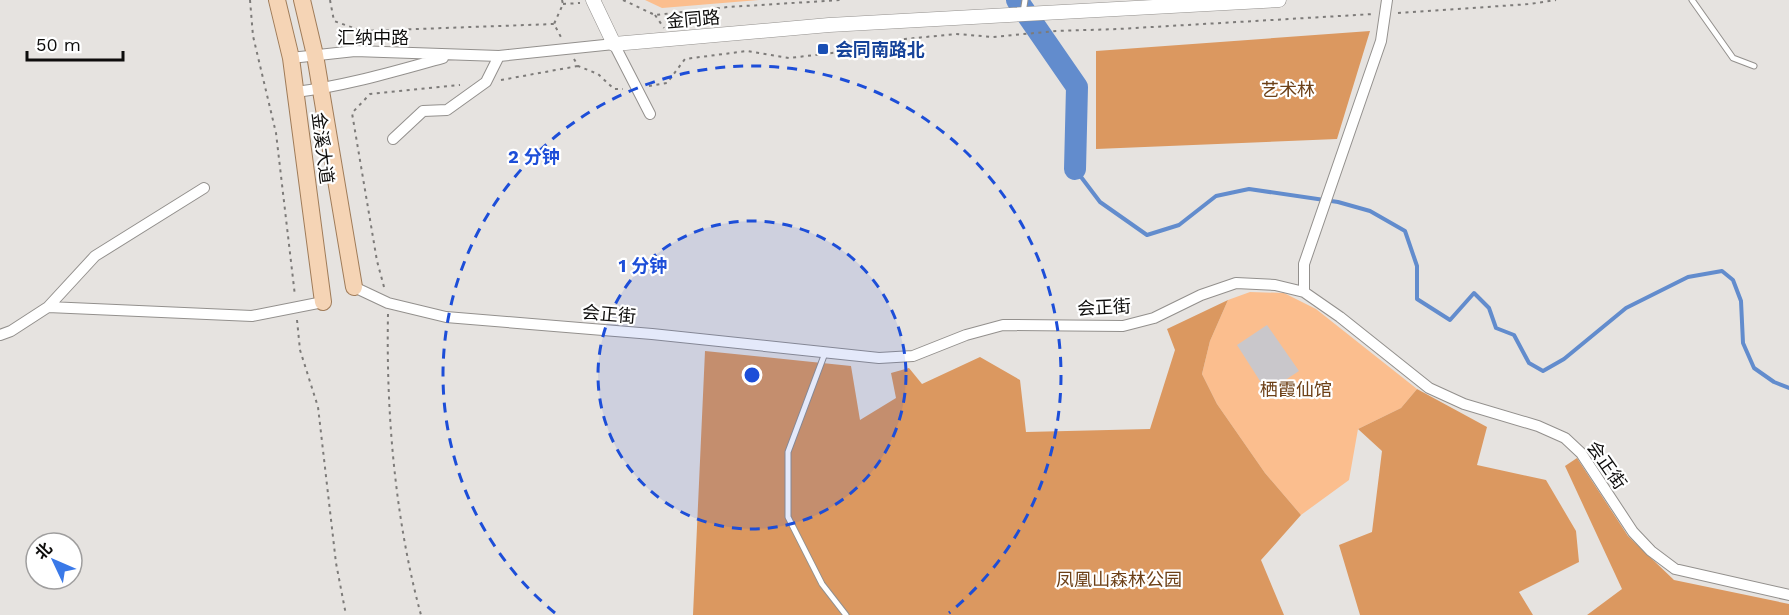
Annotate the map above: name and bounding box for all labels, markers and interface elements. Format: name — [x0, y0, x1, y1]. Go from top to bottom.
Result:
street label: 金同路 — [665, 6, 721, 32]
scale bar — [27, 24, 123, 62]
street label: 汇纳中路 — [337, 27, 409, 48]
text: 50 m — [36, 34, 81, 55]
place label: 会同南路北 — [835, 39, 925, 60]
marker: 会同南路北 — [816, 42, 830, 56]
park label: 艺术林 — [1261, 79, 1315, 100]
street label: 金溪大道 — [308, 111, 338, 185]
text: 2 分钟 — [508, 146, 560, 167]
text: 1 分钟 — [619, 255, 667, 276]
street label: 会正街 — [1076, 295, 1132, 319]
street label: 会正街 — [581, 301, 637, 327]
centre of rings — [742, 365, 762, 385]
park label: 栖霞仙馆 — [1260, 379, 1332, 400]
street label: 会正街 — [1583, 437, 1631, 493]
north arrow — [24, 531, 84, 591]
text: 北 — [31, 539, 56, 563]
park label: 凤凰山森林公园 — [1056, 569, 1182, 590]

